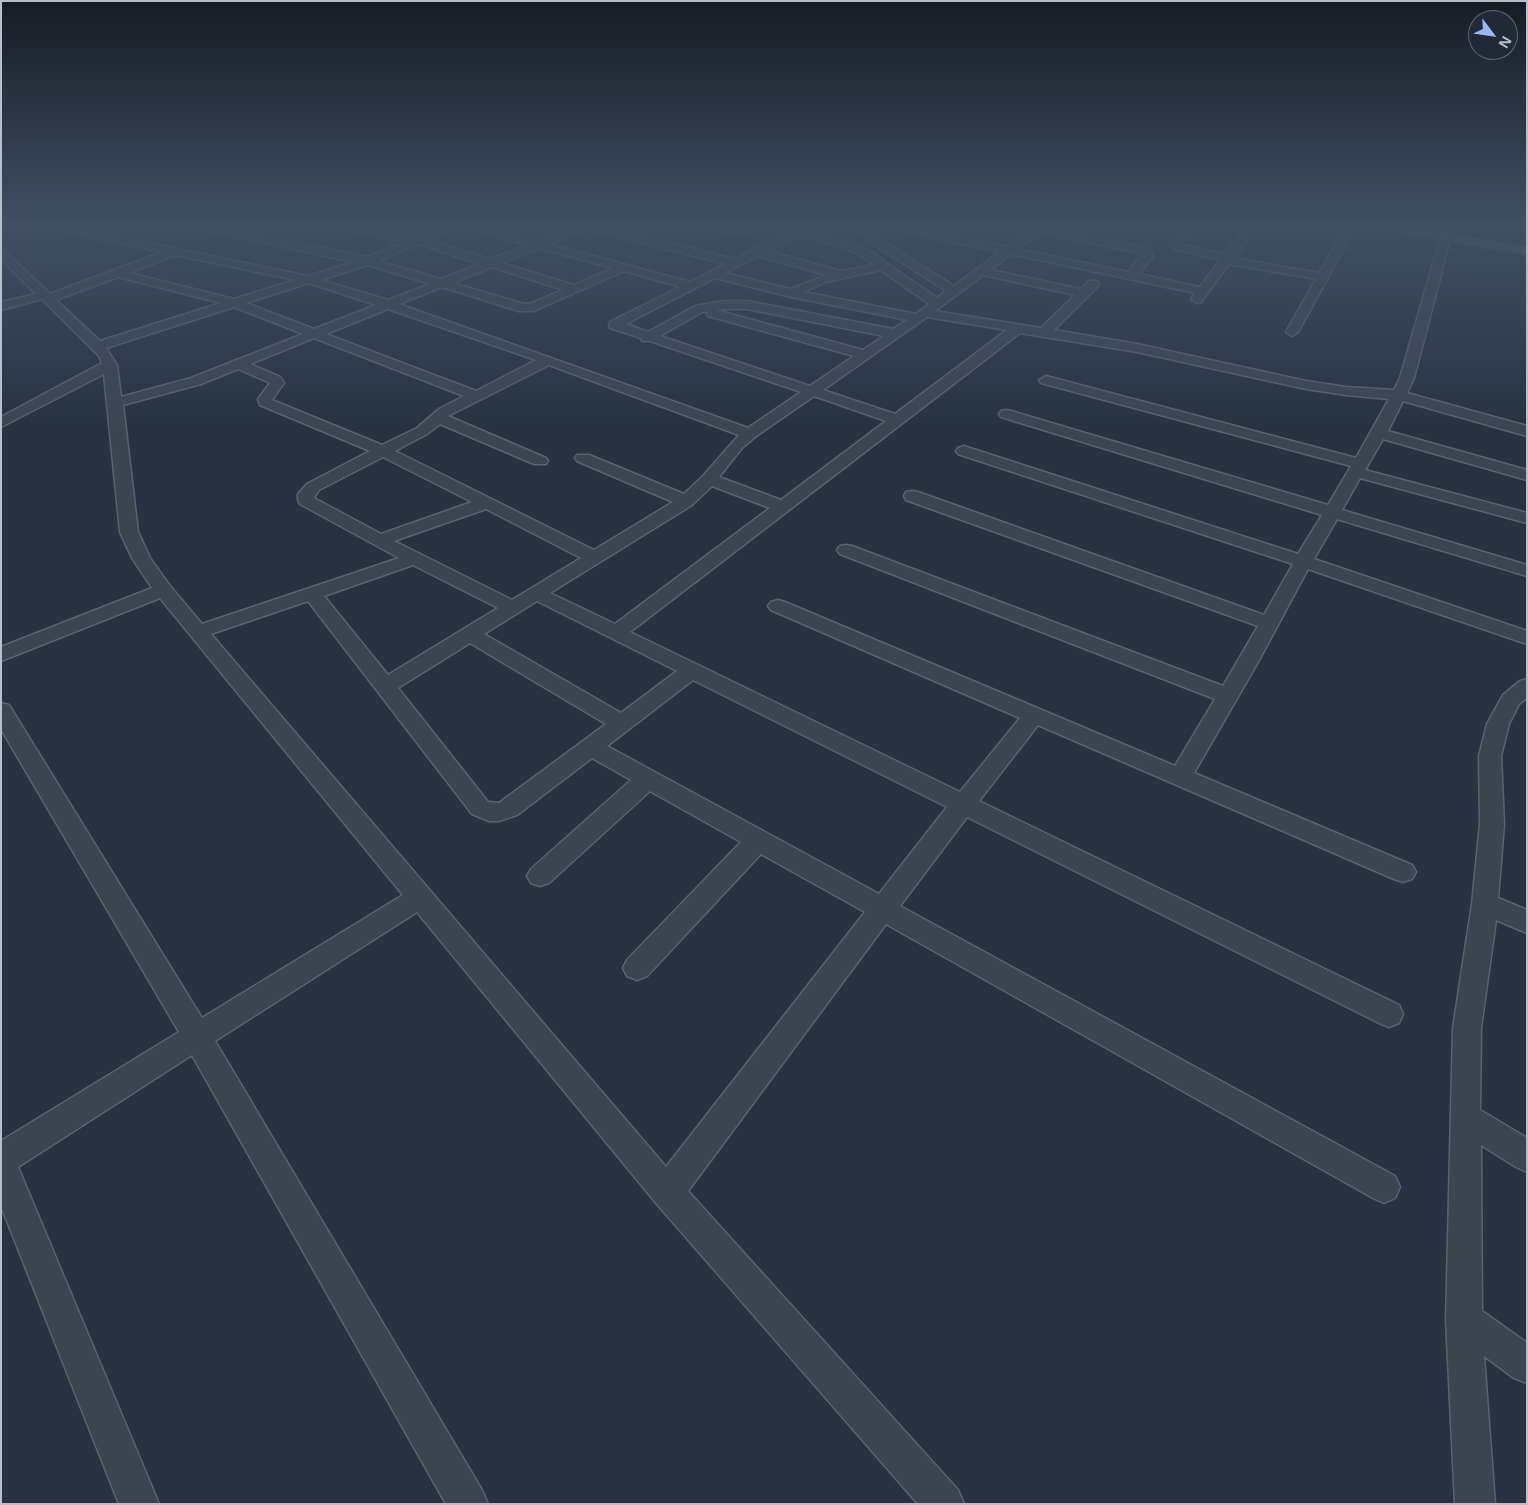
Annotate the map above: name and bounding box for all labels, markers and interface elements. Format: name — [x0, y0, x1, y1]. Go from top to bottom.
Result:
north arrow — [1468, 10, 1518, 60]
text: N — [1494, 33, 1517, 52]

